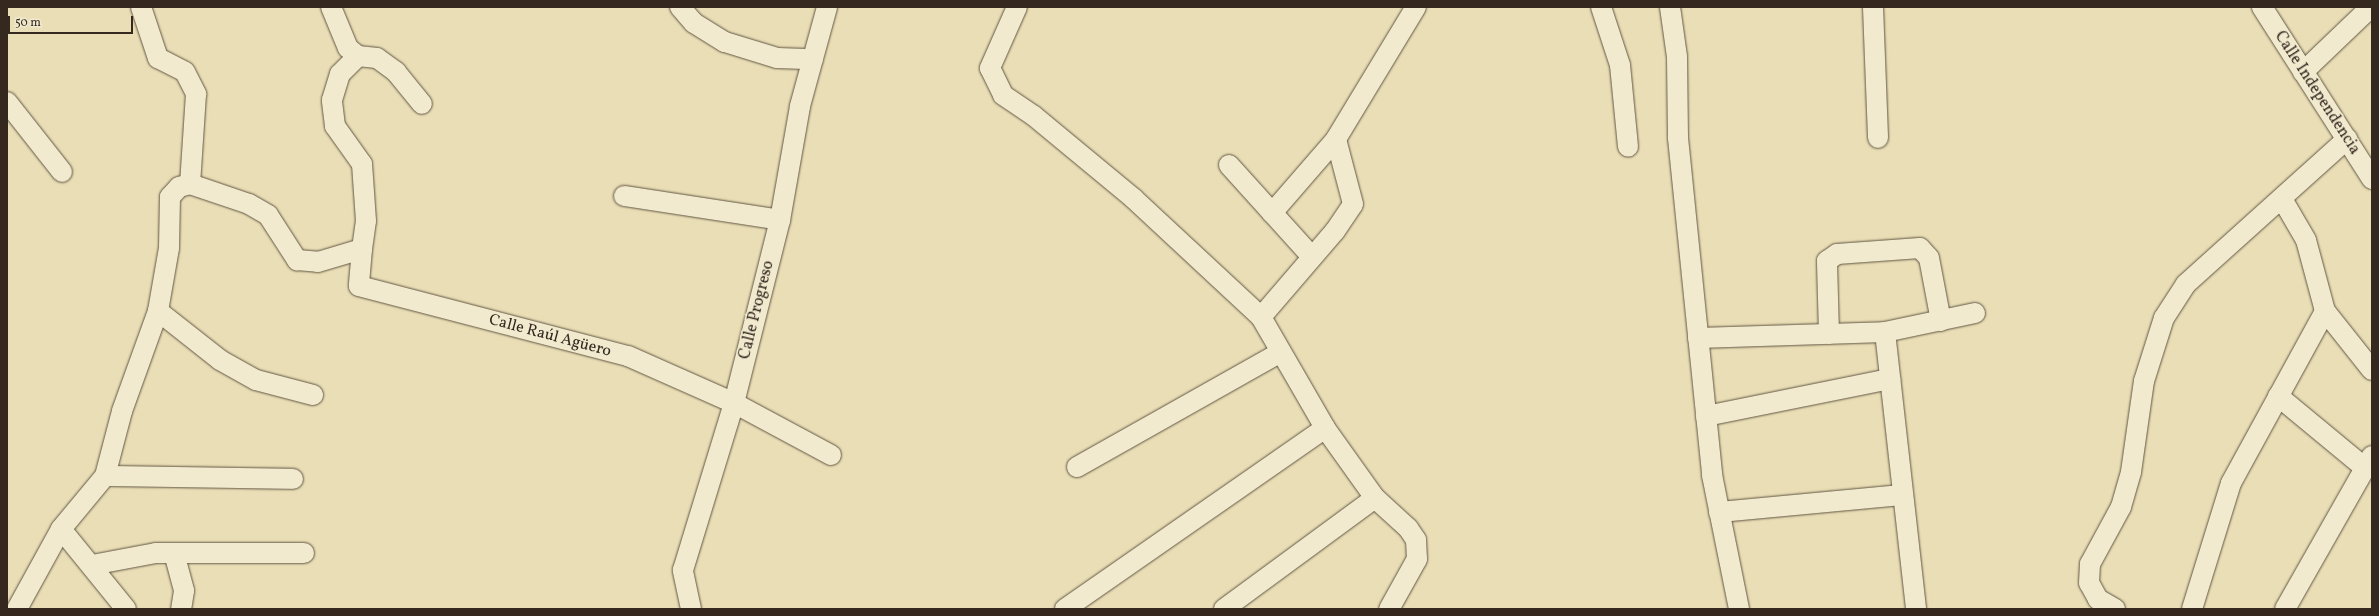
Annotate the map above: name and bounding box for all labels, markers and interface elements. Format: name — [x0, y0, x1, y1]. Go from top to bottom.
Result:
scale bar — [10, 8, 135, 34]
text: 50 m — [15, 15, 41, 31]
street label: Calle Independencia — [2270, 28, 2364, 158]
street label: Calle Progreso — [735, 259, 779, 361]
street label: Calle Raúl Agüero — [487, 310, 613, 362]

